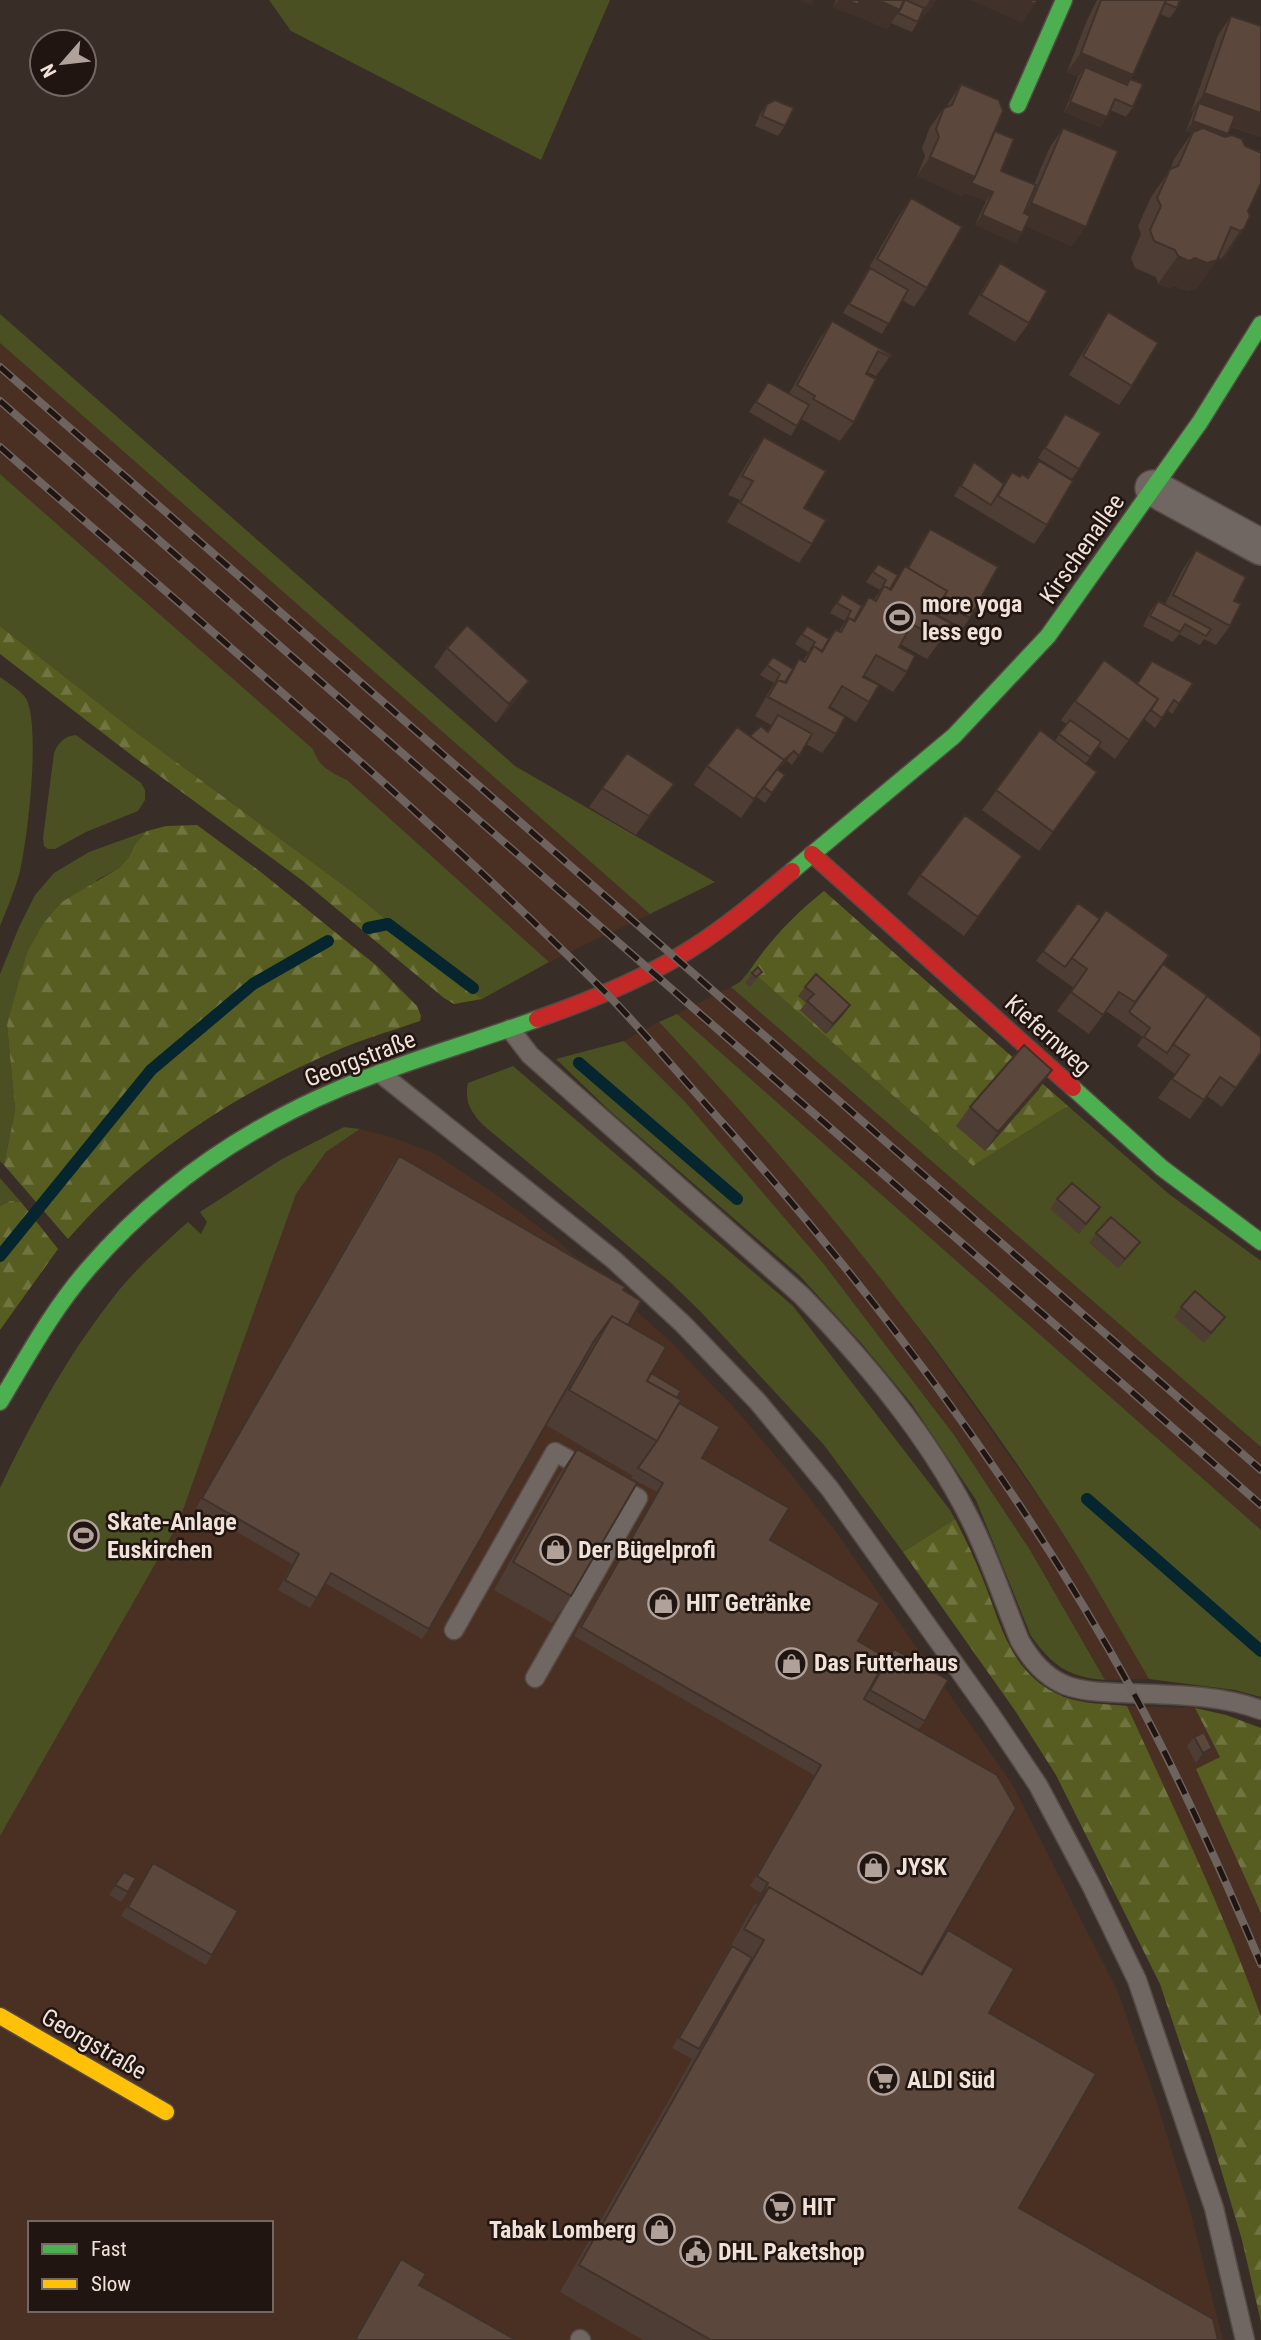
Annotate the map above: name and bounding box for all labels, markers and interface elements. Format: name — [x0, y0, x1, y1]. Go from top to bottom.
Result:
north arrow — [28, 28, 98, 98]
text: N — [36, 60, 61, 81]
street label: Kirschenallee — [1034, 489, 1130, 609]
place label: more yoga less ego — [922, 590, 1022, 646]
sports icon: more yoga less ego — [882, 601, 916, 635]
street label: Kiefernweg — [999, 989, 1097, 1081]
street label: Georgstraße — [301, 1025, 419, 1093]
place label: Skate-Anlage Euskirchen — [107, 1508, 237, 1564]
sports icon: Skate-Anlage Euskirchen — [67, 1519, 101, 1553]
shop icon: Der Bügelprofi — [538, 1533, 572, 1567]
place label: Der Bügelprofi — [578, 1536, 716, 1564]
shop icon: HIT Getränke — [646, 1586, 680, 1620]
place label: HIT Getränke — [686, 1589, 811, 1617]
shop icon: Das Futterhaus — [774, 1646, 808, 1680]
place label: Das Futterhaus — [814, 1649, 958, 1677]
shop icon: JYSK — [856, 1850, 890, 1884]
place label: JYSK — [896, 1853, 948, 1881]
street label: Georgstraße — [37, 2003, 151, 2085]
supermarket icon: ALDI Süd — [867, 2063, 901, 2097]
place label: ALDI Süd — [907, 2066, 995, 2094]
supermarket icon: HIT — [762, 2190, 796, 2224]
place label: HIT — [802, 2193, 836, 2221]
shop icon: Tabak Lomberg — [642, 2213, 676, 2247]
place label: Tabak Lomberg — [489, 2216, 636, 2244]
legend — [28, 2221, 273, 2312]
public building icon: DHL Paketshop — [678, 2235, 712, 2269]
text: Fast — [91, 2237, 127, 2261]
place label: DHL Paketshop — [718, 2238, 865, 2266]
text: Slow — [91, 2272, 131, 2296]

